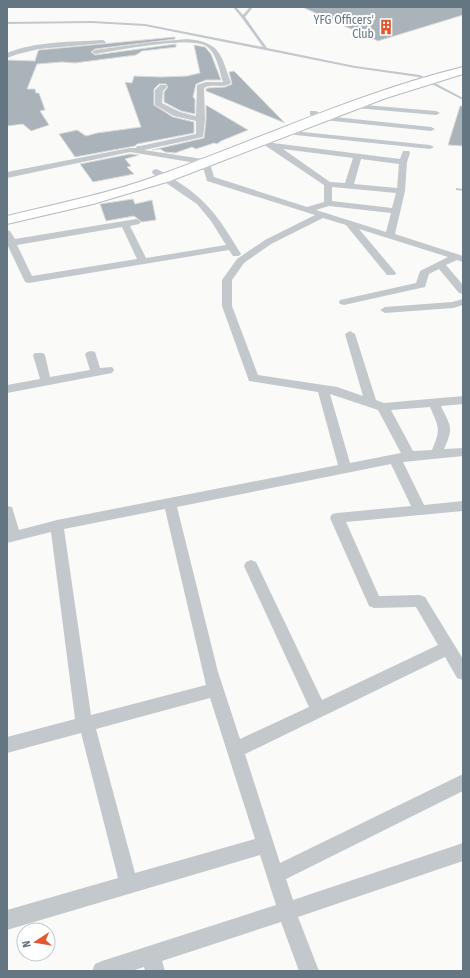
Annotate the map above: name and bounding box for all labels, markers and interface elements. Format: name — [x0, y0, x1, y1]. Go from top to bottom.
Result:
place label: YFG Officers' Club — [314, 13, 374, 41]
building icon: YFG Officers' Club — [377, 18, 395, 36]
north arrow — [16, 922, 56, 962]
text: N — [20, 939, 34, 949]

